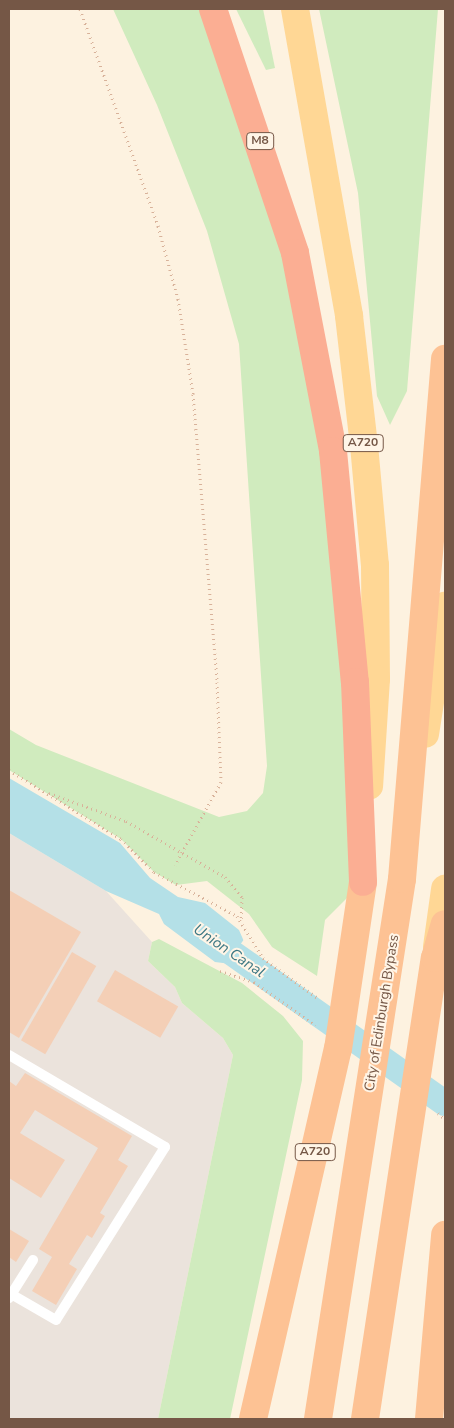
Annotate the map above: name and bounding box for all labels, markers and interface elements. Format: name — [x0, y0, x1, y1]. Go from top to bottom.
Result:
road number: M8 — [245, 132, 275, 150]
road number: A720 — [342, 433, 384, 452]
water label: Union Canal — [190, 921, 268, 981]
street label: City of Edinburgh Bypass — [361, 934, 403, 1092]
road number: A720 — [294, 1142, 336, 1162]

